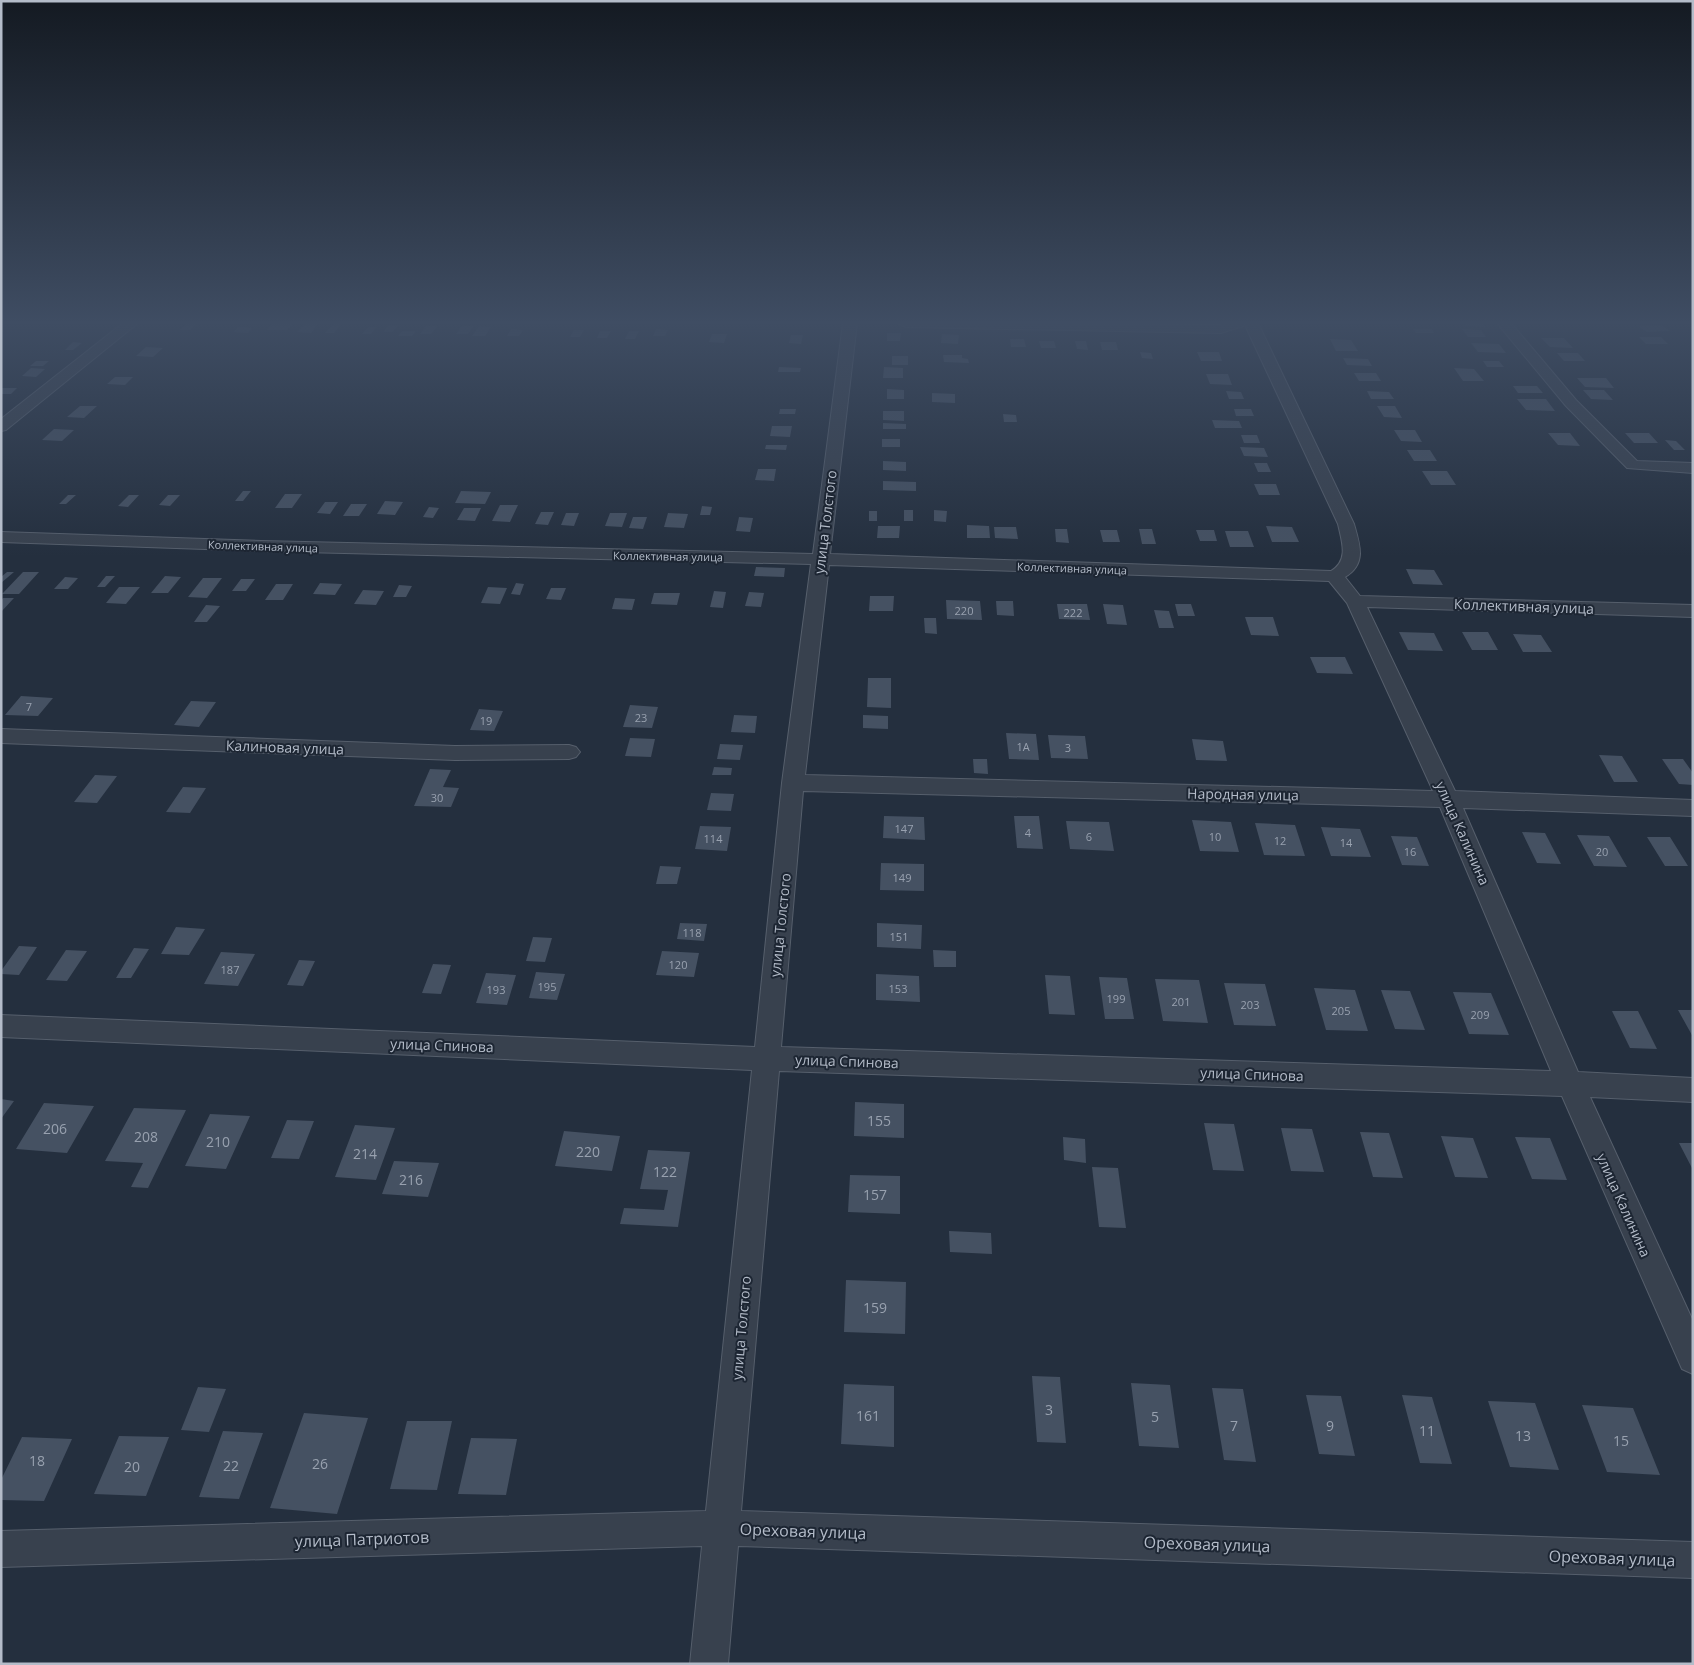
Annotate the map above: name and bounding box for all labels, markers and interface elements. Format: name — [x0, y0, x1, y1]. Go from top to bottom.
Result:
street label: улица Толстого — [809, 469, 841, 575]
street label: Коллективная улица — [208, 537, 318, 555]
street label: Коллективная улица — [613, 548, 723, 564]
street label: Коллективная улица — [1017, 559, 1127, 577]
street label: Коллективная улица — [1454, 594, 1594, 618]
house number: 220 — [955, 603, 973, 618]
house number: 222 — [1064, 605, 1082, 620]
house number: 7 — [26, 699, 32, 714]
house number: 23 — [635, 710, 647, 725]
house number: 19 — [480, 713, 492, 728]
street label: Калиновая улица — [226, 735, 344, 759]
house number: 1А — [1016, 739, 1030, 754]
house number: 3 — [1065, 740, 1071, 755]
street label: улица Калинина — [1432, 778, 1494, 888]
street label: Народная улица — [1187, 784, 1299, 804]
house number: 30 — [431, 790, 443, 805]
house number: 147 — [895, 821, 913, 836]
house number: 4 — [1025, 825, 1032, 840]
house number: 6 — [1086, 829, 1092, 844]
house number: 10 — [1209, 829, 1221, 844]
house number: 114 — [704, 831, 723, 846]
house number: 12 — [1274, 833, 1286, 848]
house number: 14 — [1340, 835, 1353, 850]
house number: 16 — [1404, 844, 1416, 859]
house number: 20 — [1596, 844, 1608, 859]
house number: 149 — [893, 870, 911, 885]
street label: улица Толстого — [765, 872, 795, 978]
house number: 118 — [683, 925, 701, 940]
house number: 151 — [890, 929, 908, 944]
house number: 120 — [669, 957, 687, 972]
house number: 187 — [221, 962, 239, 977]
house number: 195 — [538, 979, 556, 994]
house number: 153 — [889, 981, 907, 996]
house number: 193 — [487, 982, 505, 997]
house number: 199 — [1107, 991, 1125, 1006]
house number: 201 — [1172, 994, 1190, 1009]
house number: 203 — [1241, 997, 1259, 1012]
house number: 205 — [1332, 1003, 1350, 1018]
house number: 209 — [1471, 1007, 1489, 1022]
street label: улица Спинова — [390, 1034, 494, 1056]
street label: улица Спинова — [795, 1050, 899, 1072]
street label: улица Спинова — [1200, 1063, 1304, 1085]
house number: 155 — [867, 1111, 891, 1130]
house number: 206 — [43, 1119, 67, 1138]
house number: 208 — [134, 1127, 158, 1146]
house number: 210 — [206, 1132, 230, 1151]
house number: 220 — [576, 1142, 600, 1161]
house number: 214 — [353, 1144, 377, 1163]
street label: улица Калинина — [1593, 1150, 1655, 1260]
house number: 122 — [653, 1162, 677, 1181]
house number: 216 — [399, 1170, 423, 1189]
house number: 157 — [863, 1185, 887, 1204]
street label: улица Толстого — [727, 1275, 755, 1381]
house number: 159 — [863, 1298, 887, 1317]
house number: 3 — [1045, 1400, 1053, 1419]
house number: 161 — [856, 1406, 880, 1425]
house number: 5 — [1151, 1407, 1159, 1426]
house number: 7 — [1230, 1416, 1238, 1435]
house number: 9 — [1326, 1416, 1334, 1435]
house number: 11 — [1419, 1421, 1435, 1440]
house number: 13 — [1515, 1426, 1531, 1445]
house number: 15 — [1613, 1431, 1629, 1450]
house number: 18 — [29, 1451, 45, 1470]
house number: 26 — [312, 1454, 328, 1473]
house number: 22 — [223, 1456, 239, 1475]
house number: 20 — [124, 1457, 140, 1476]
street label: Ореховая улица — [739, 1518, 867, 1544]
street label: улица Патриотов — [294, 1526, 430, 1552]
street label: Ореховая улица — [1143, 1531, 1271, 1557]
street label: Ореховая улица — [1548, 1545, 1676, 1571]

